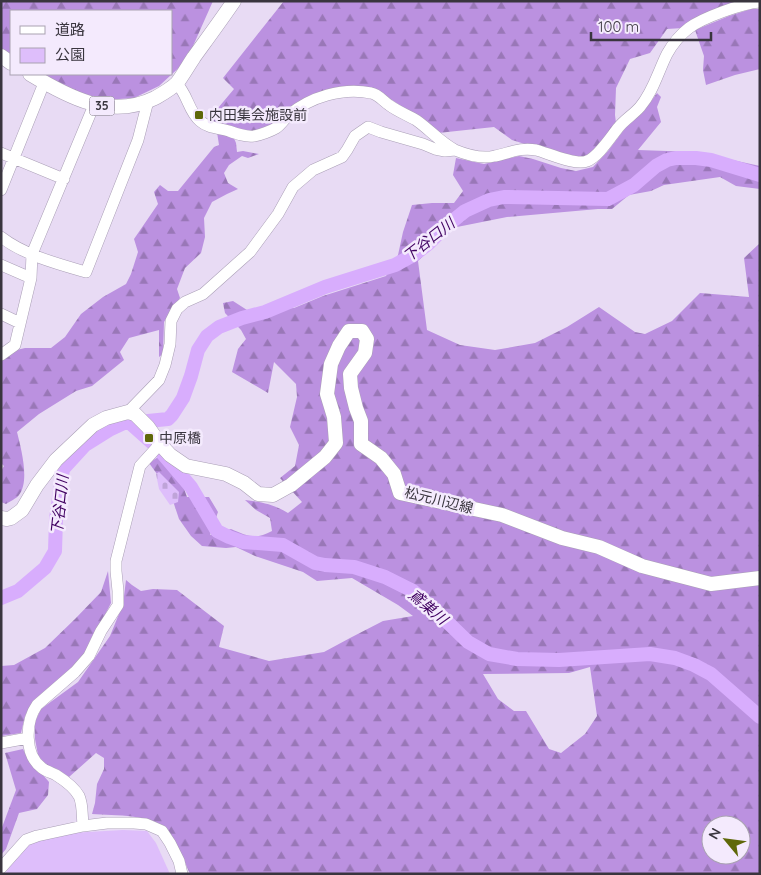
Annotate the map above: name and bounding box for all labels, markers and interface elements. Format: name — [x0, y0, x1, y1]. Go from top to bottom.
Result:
legend — [10, 10, 172, 75]
scale bar — [591, 10, 711, 42]
text: 100 m — [598, 17, 639, 36]
text: 道路 — [55, 20, 85, 39]
text: 公園 — [55, 45, 85, 64]
road number: 35 — [90, 96, 114, 115]
place label: 内田集会施設前 — [209, 106, 307, 124]
marker: 内田集会施設前 — [193, 109, 205, 121]
water label: 下谷口川 — [399, 212, 460, 266]
place label: 中原橋 — [159, 429, 201, 447]
marker: 中原橋 — [143, 432, 155, 444]
water label: 下谷口川 — [47, 472, 72, 536]
street label: 松元川辺線 — [403, 483, 475, 517]
water label: 鳶巣川 — [405, 585, 453, 630]
north arrow — [701, 815, 751, 865]
text: N — [704, 825, 725, 843]

